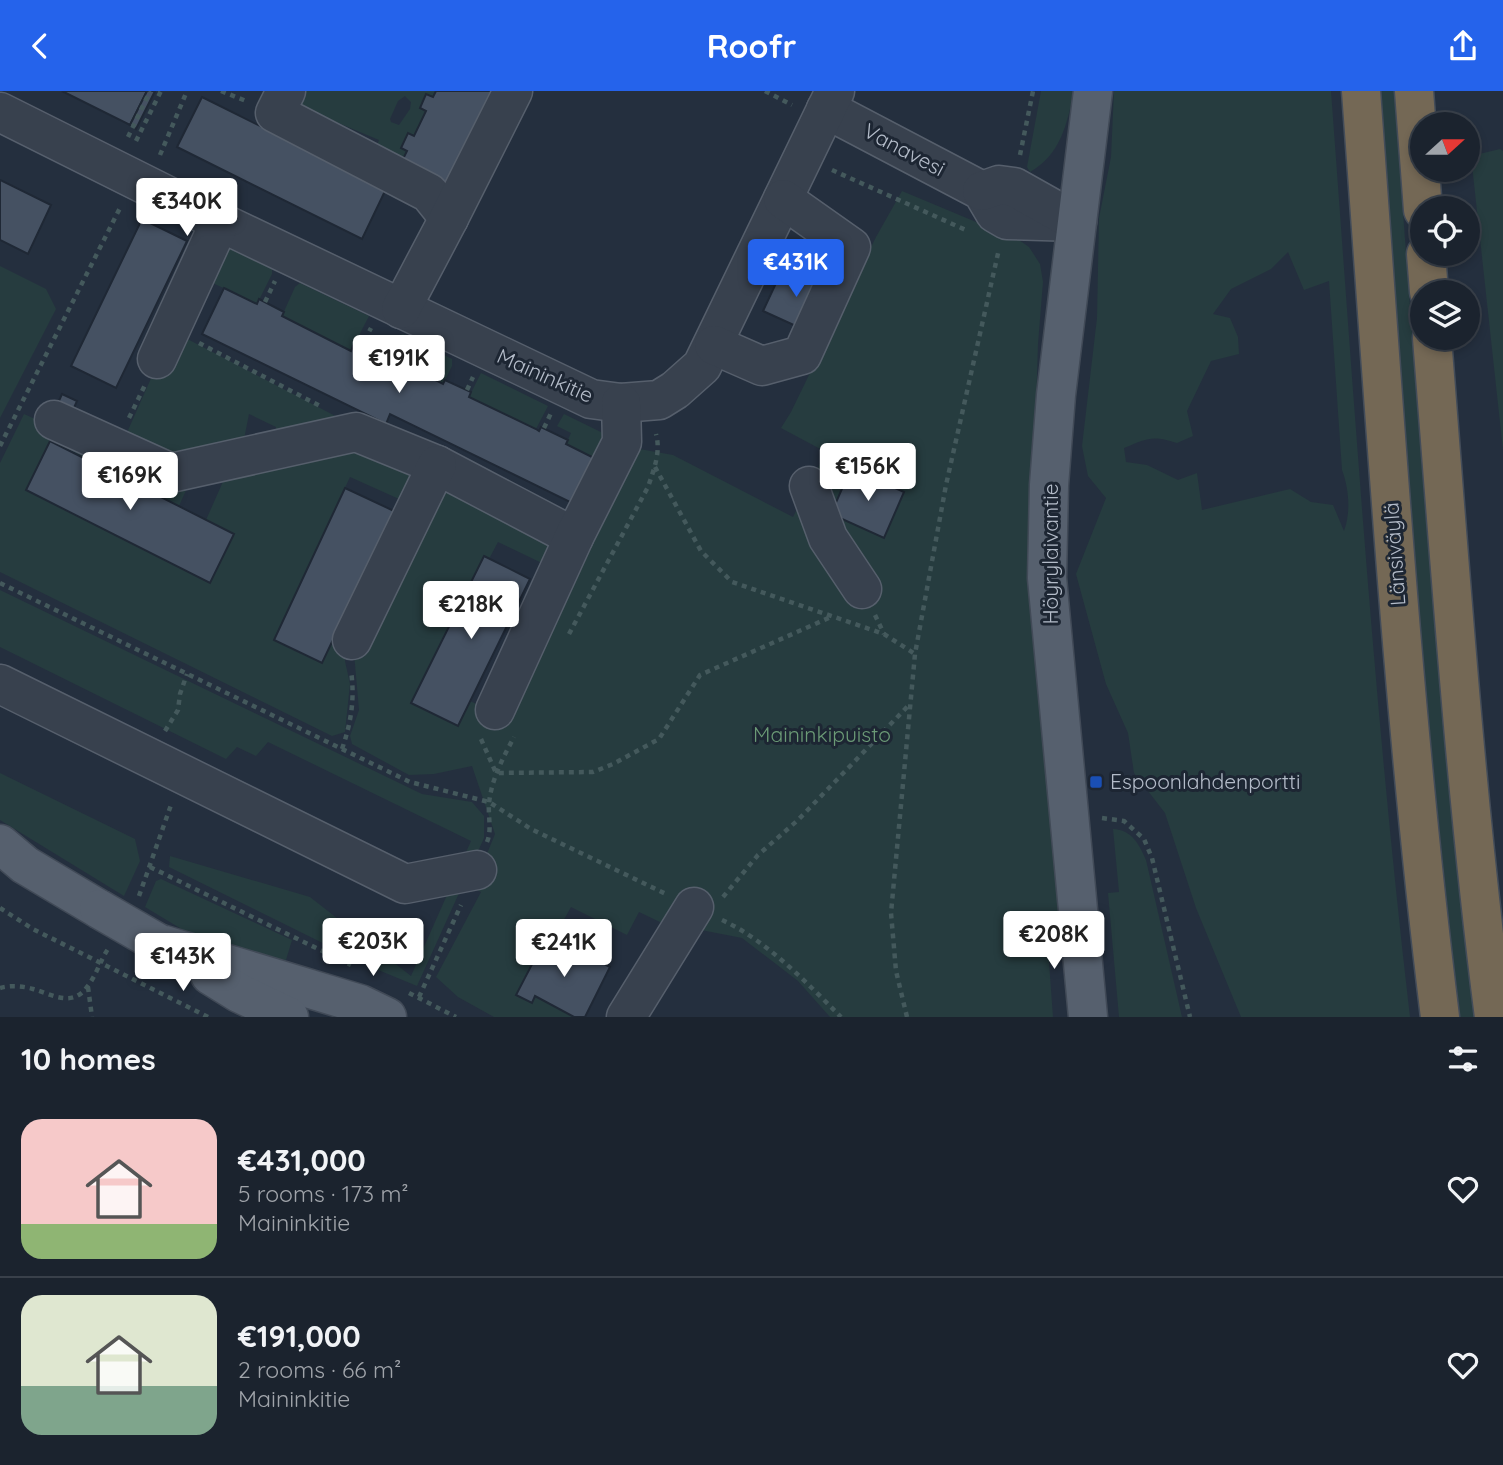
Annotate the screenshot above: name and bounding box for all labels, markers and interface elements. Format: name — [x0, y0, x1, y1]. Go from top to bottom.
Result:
text: Roofr — [707, 26, 796, 66]
icon: back — [21, 27, 59, 65]
icon: share — [1444, 27, 1482, 65]
north arrow — [1410, 112, 1480, 182]
map controls — [1410, 112, 1480, 350]
street label: Vanavesi — [859, 117, 950, 181]
pin: €340K — [138, 179, 236, 238]
text: €340K — [152, 186, 222, 215]
button: locate — [1410, 196, 1480, 266]
pin: €431K — [747, 239, 845, 299]
text: €431K — [764, 247, 828, 276]
button: layers — [1410, 280, 1480, 350]
pin: €191K — [350, 335, 448, 395]
street label: Maininkitie — [493, 342, 598, 408]
text: €191K — [369, 343, 429, 372]
pin: €156K — [819, 443, 917, 503]
text: €156K — [836, 451, 900, 480]
pin: €169K — [81, 453, 179, 512]
text: €169K — [98, 460, 162, 489]
street label: Höyrylaivantie — [1037, 483, 1063, 625]
street label: Länsiväylä — [1377, 501, 1411, 607]
pin: €218K — [422, 581, 520, 641]
text: €218K — [439, 589, 503, 618]
park label: Maininkipuisto — [753, 721, 891, 747]
place label: Espoonlahdenportti — [1110, 768, 1300, 794]
marker: Espoonlahdenportti — [1088, 774, 1104, 790]
pin: €208K — [1005, 911, 1103, 971]
pin: €203K — [324, 919, 422, 978]
pin: €241K — [515, 919, 613, 979]
text: €208K — [1019, 919, 1089, 948]
text: €203K — [338, 926, 408, 955]
text: €241K — [532, 927, 596, 956]
pin: €143K — [134, 933, 232, 993]
text: €143K — [151, 941, 215, 970]
text: 10 homes — [21, 1040, 156, 1078]
icon: filters — [1444, 1040, 1482, 1078]
text: €431,000 — [238, 1141, 366, 1179]
icon: home — [77, 1147, 161, 1231]
icon: heart — [1444, 1170, 1482, 1208]
text: 5 rooms · 173 m² — [238, 1179, 409, 1208]
text: Maininkitie — [238, 1208, 350, 1237]
text: €191,000 — [238, 1317, 361, 1355]
icon: home — [77, 1323, 161, 1407]
icon: heart — [1444, 1346, 1482, 1384]
text: 2 rooms · 66 m² — [238, 1355, 401, 1384]
text: Maininkitie — [238, 1384, 350, 1413]

